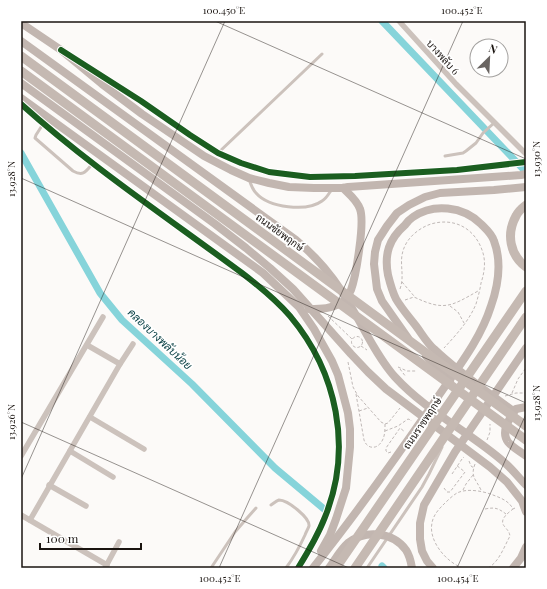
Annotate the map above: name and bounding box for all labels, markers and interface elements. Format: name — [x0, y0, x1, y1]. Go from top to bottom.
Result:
text: 100.450°E — [203, 3, 245, 17]
text: 100.452°E — [441, 3, 483, 17]
street label: บางพลับ 6 — [423, 36, 463, 78]
north arrow — [469, 38, 509, 78]
text: N — [487, 40, 500, 57]
text: 13.930°N — [529, 141, 543, 177]
text: 13.928°N — [4, 161, 18, 197]
street label: ถนนชัยพฤกษ์ — [253, 210, 307, 254]
water label: คลองบางพลับน้อย — [125, 305, 196, 373]
text: 13.928°N — [529, 385, 543, 421]
street label: ถนนราชพฤกษ์ — [399, 394, 445, 452]
text: 13.926°N — [4, 404, 18, 440]
scale bar — [40, 525, 141, 551]
text: 100 m — [46, 530, 79, 546]
text: 100.452°E — [199, 571, 241, 585]
text: 100.454°E — [437, 571, 479, 585]

